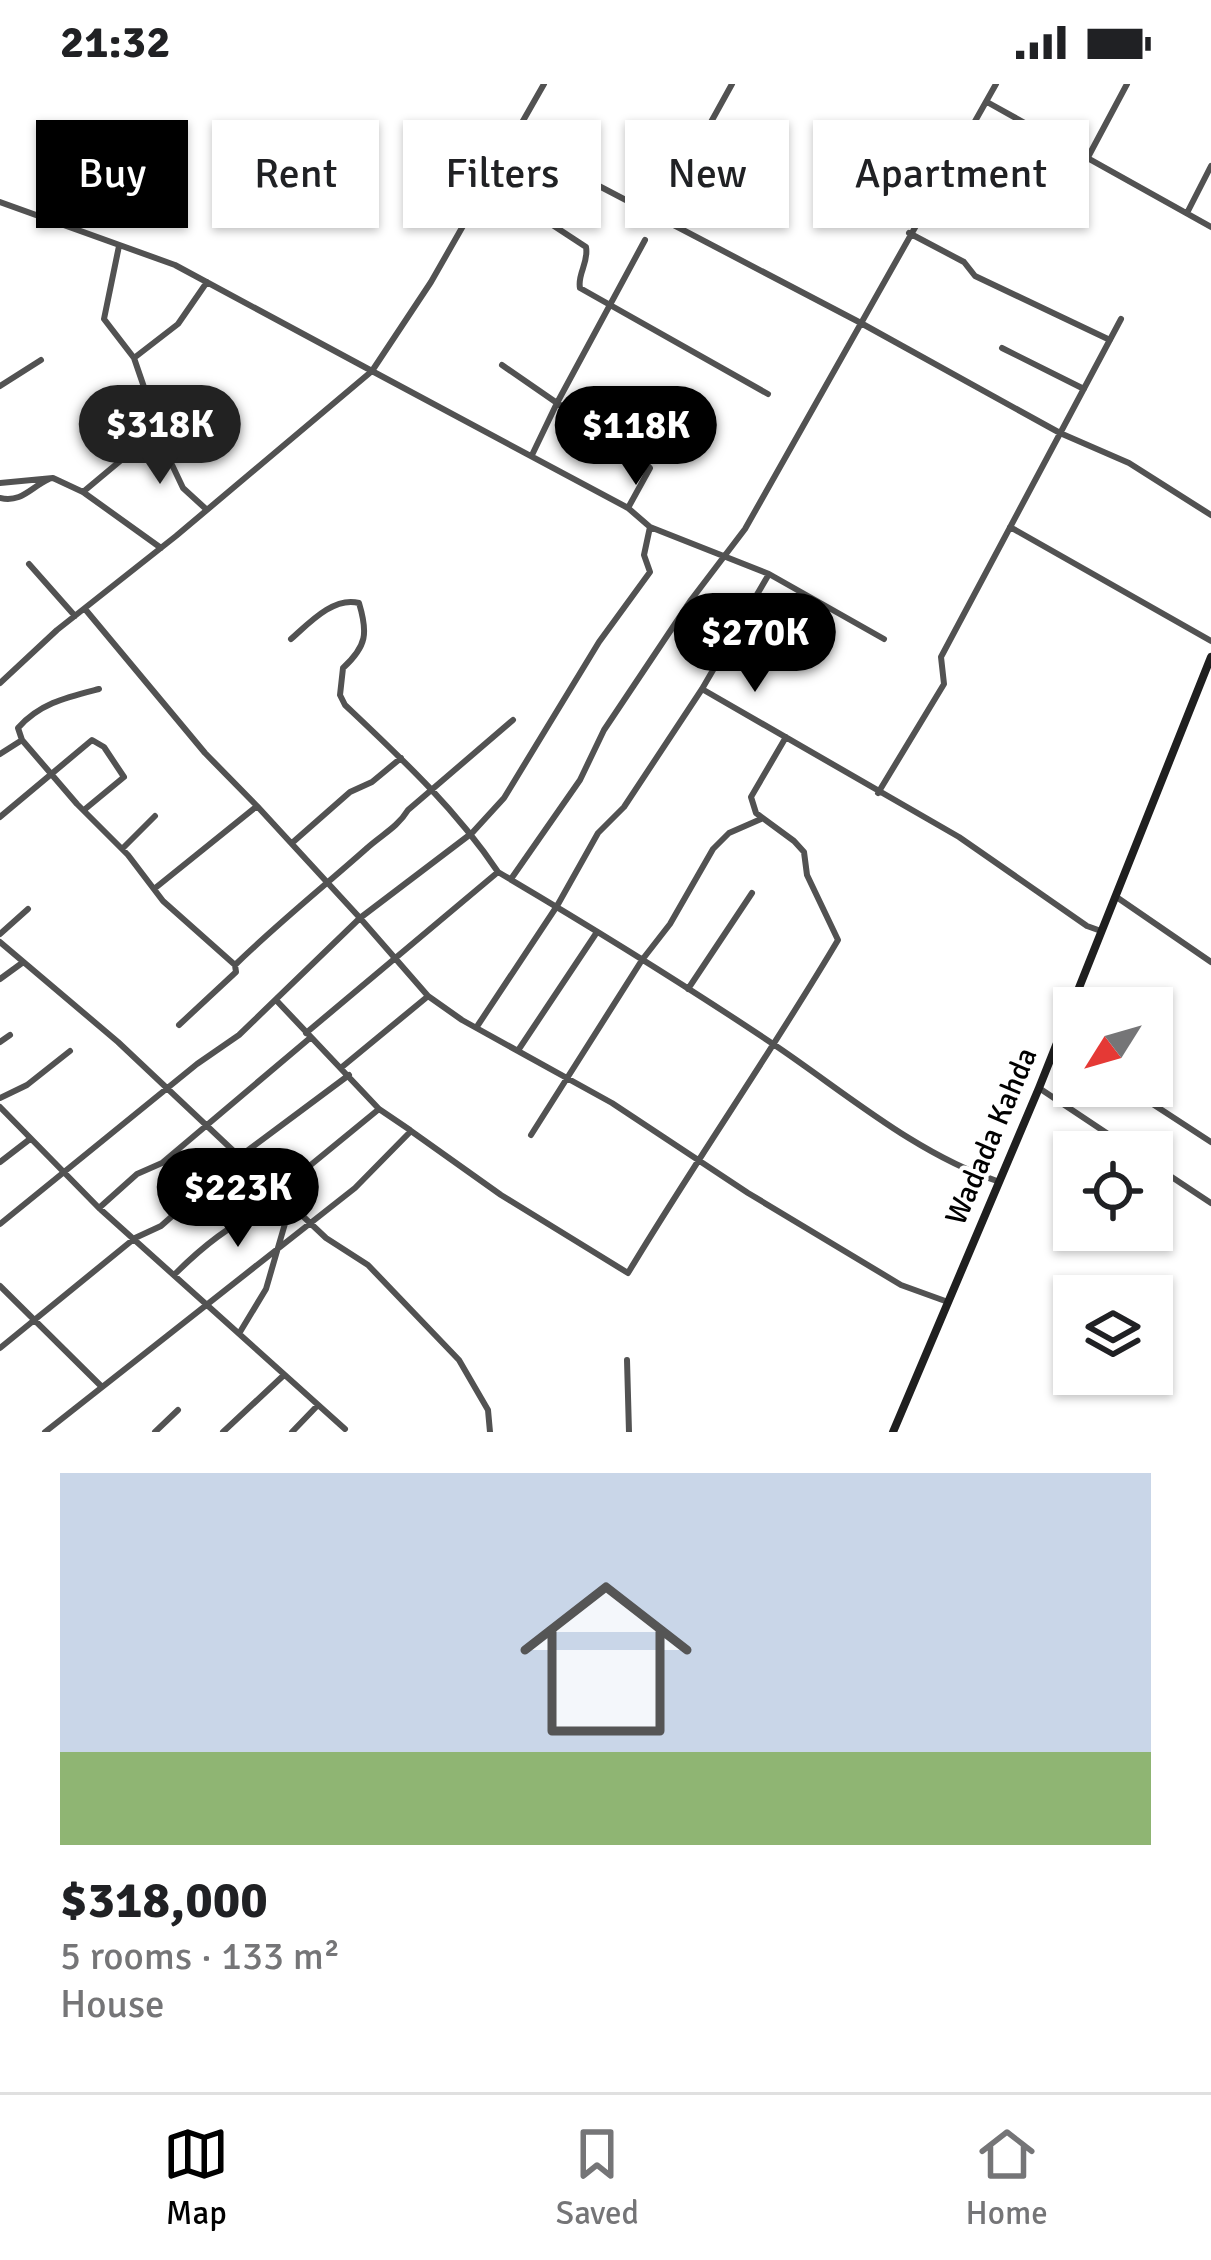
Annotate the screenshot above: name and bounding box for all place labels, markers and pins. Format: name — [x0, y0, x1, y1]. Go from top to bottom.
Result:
pin: $318K — [76, 385, 244, 487]
pin: $118K — [552, 386, 720, 488]
pin: $270K — [671, 593, 839, 695]
pin: $223K — [154, 1148, 322, 1250]

